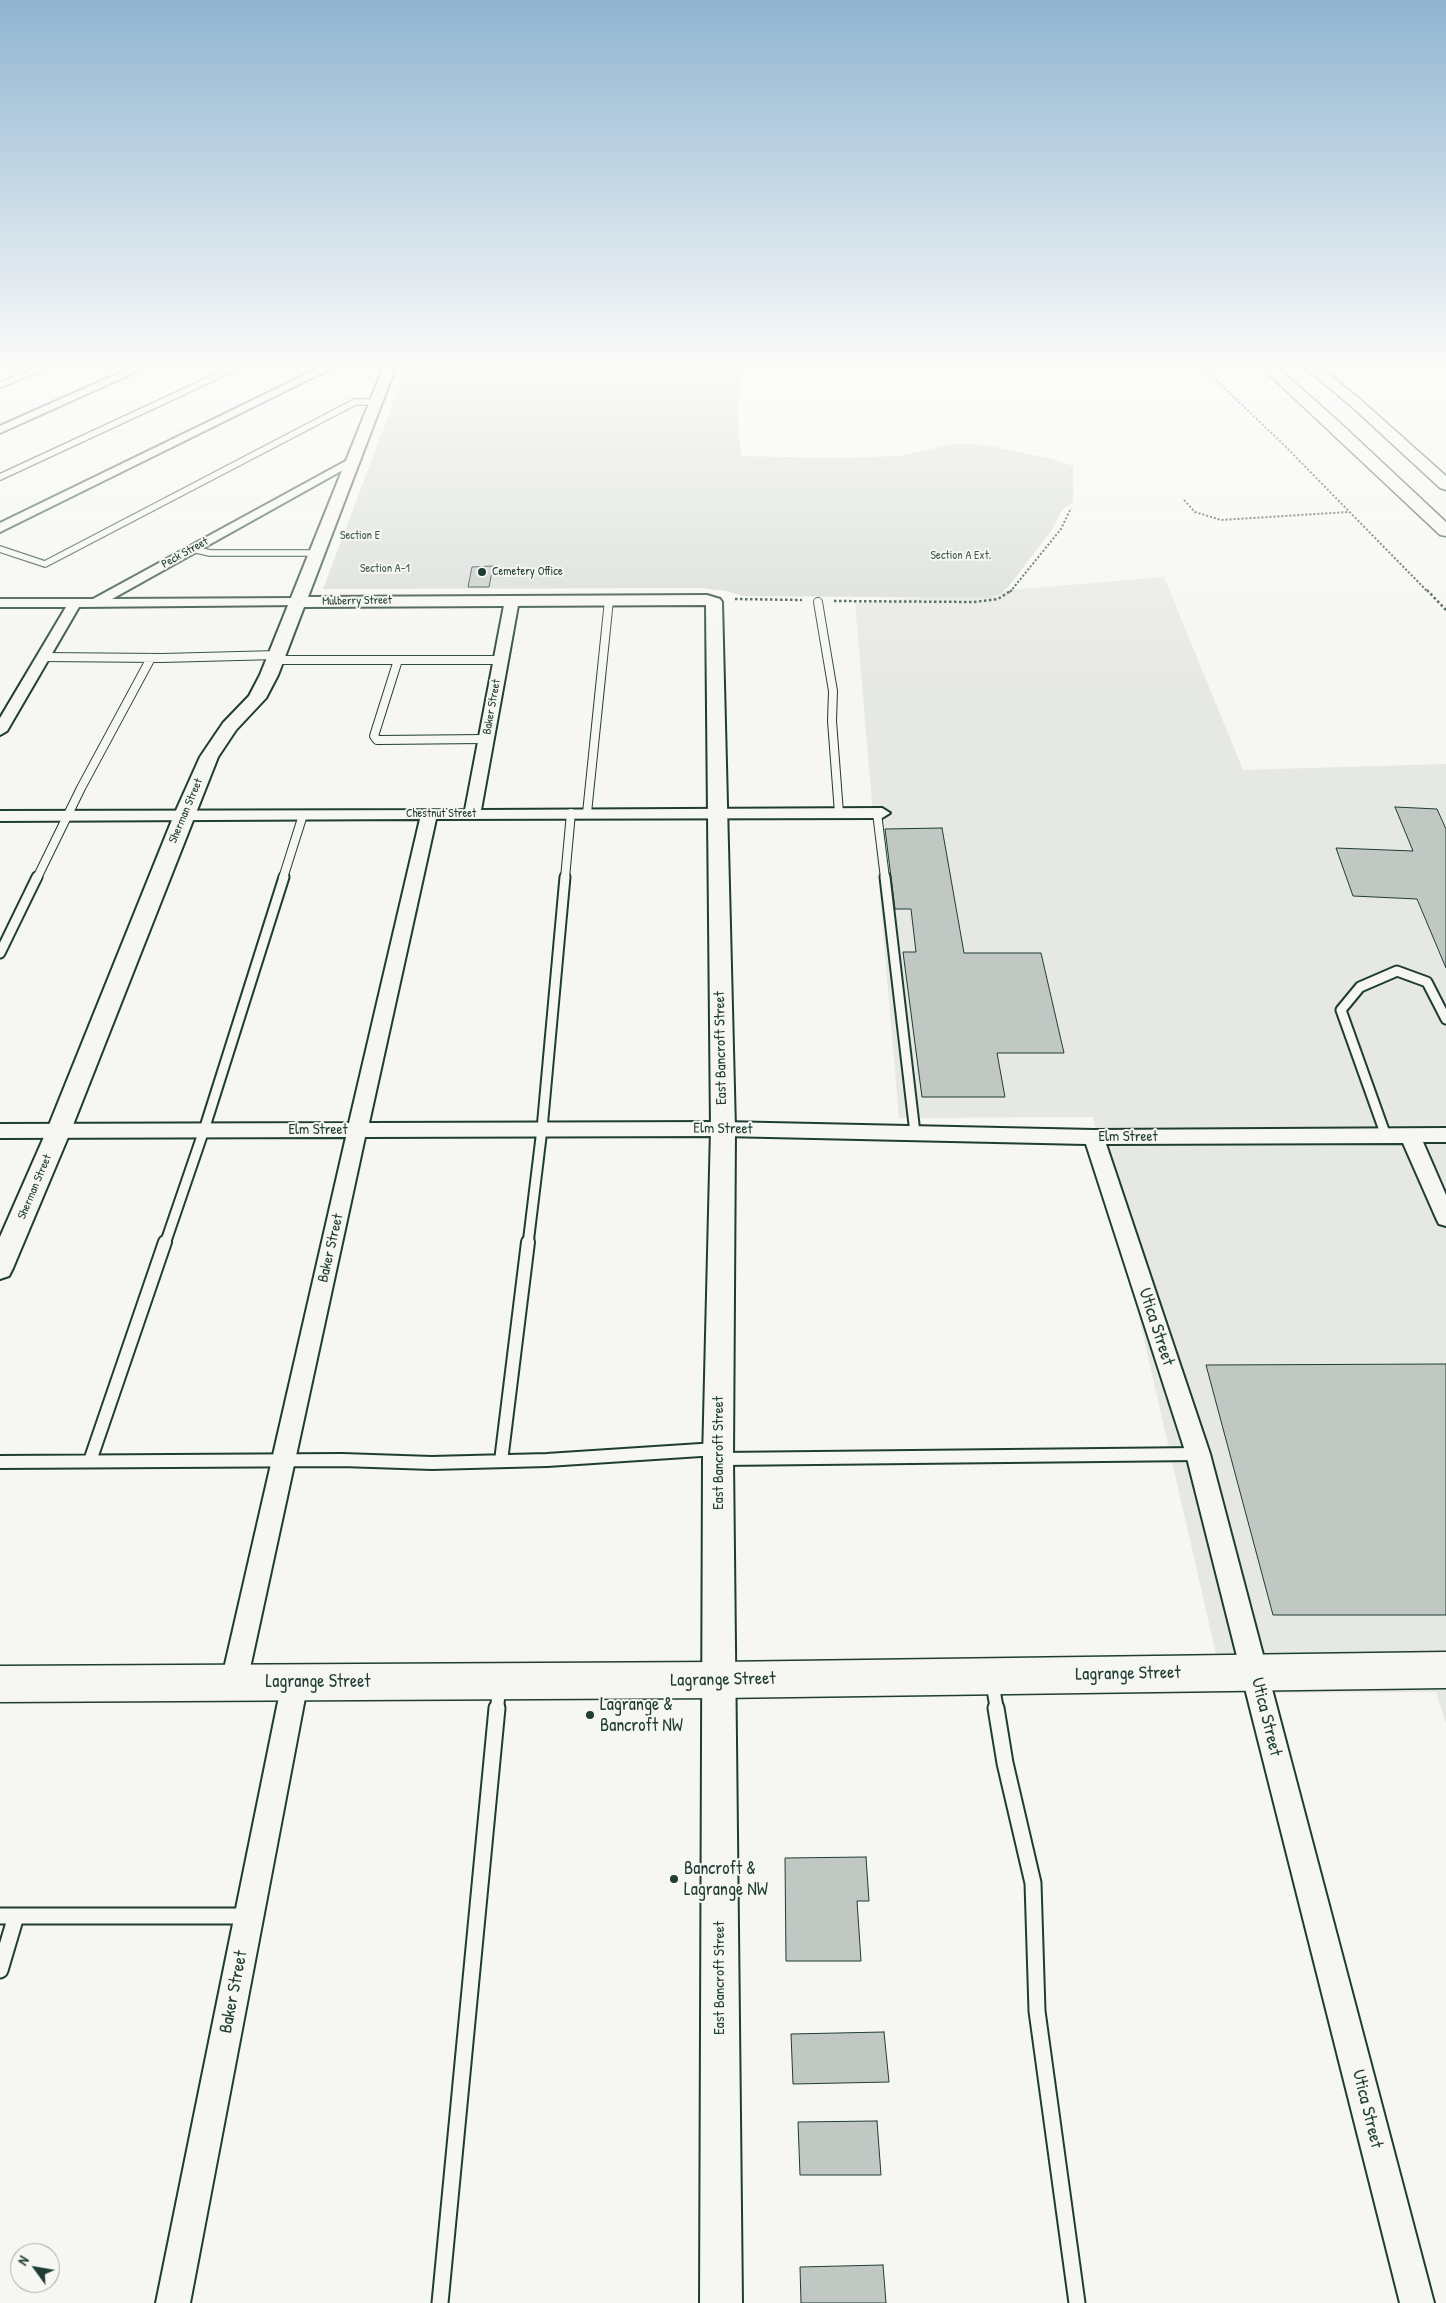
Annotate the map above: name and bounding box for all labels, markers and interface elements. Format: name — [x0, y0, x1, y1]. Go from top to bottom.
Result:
park label: Section E — [340, 529, 380, 543]
street label: Peck Street — [159, 534, 211, 572]
park label: Section A Ext. — [931, 549, 991, 563]
park label: Section A-1 — [360, 562, 410, 576]
place label: Cemetery Office — [492, 565, 563, 579]
marker: Cemetery Office — [476, 566, 488, 578]
street label: Mulberry Street — [322, 593, 392, 609]
street label: Baker Street — [480, 678, 504, 736]
street label: Sherman Street — [166, 776, 206, 846]
street label: Chestnut Street — [406, 807, 476, 821]
street label: East Bancroft Street — [711, 991, 731, 1105]
street label: Elm Street — [693, 1119, 753, 1139]
street label: Elm Street — [288, 1121, 348, 1139]
street label: Elm Street — [1098, 1128, 1158, 1146]
street label: Sherman Street — [15, 1152, 55, 1222]
street label: Baker Street — [314, 1212, 348, 1284]
street label: Utica Street — [1133, 1286, 1179, 1368]
street label: East Bancroft Street — [710, 1396, 728, 1510]
street label: Lagrange Street — [1075, 1662, 1181, 1686]
street label: Lagrange Street — [670, 1668, 776, 1692]
street label: Lagrange Street — [265, 1671, 371, 1693]
street label: Utica Street — [1246, 1675, 1286, 1759]
place label: Lagrange & Bancroft NW — [600, 1694, 683, 1736]
marker: Lagrange & Bancroft NW — [584, 1709, 596, 1721]
place label: Bancroft & Lagrange NW — [684, 1858, 768, 1900]
marker: Bancroft & Lagrange NW — [668, 1873, 680, 1885]
street label: East Bancroft Street — [711, 1921, 729, 2035]
street label: Baker Street — [215, 1949, 253, 2035]
street label: Utica Street — [1347, 2067, 1387, 2151]
north arrow — [10, 2243, 60, 2293]
text: N — [13, 2252, 33, 2269]

